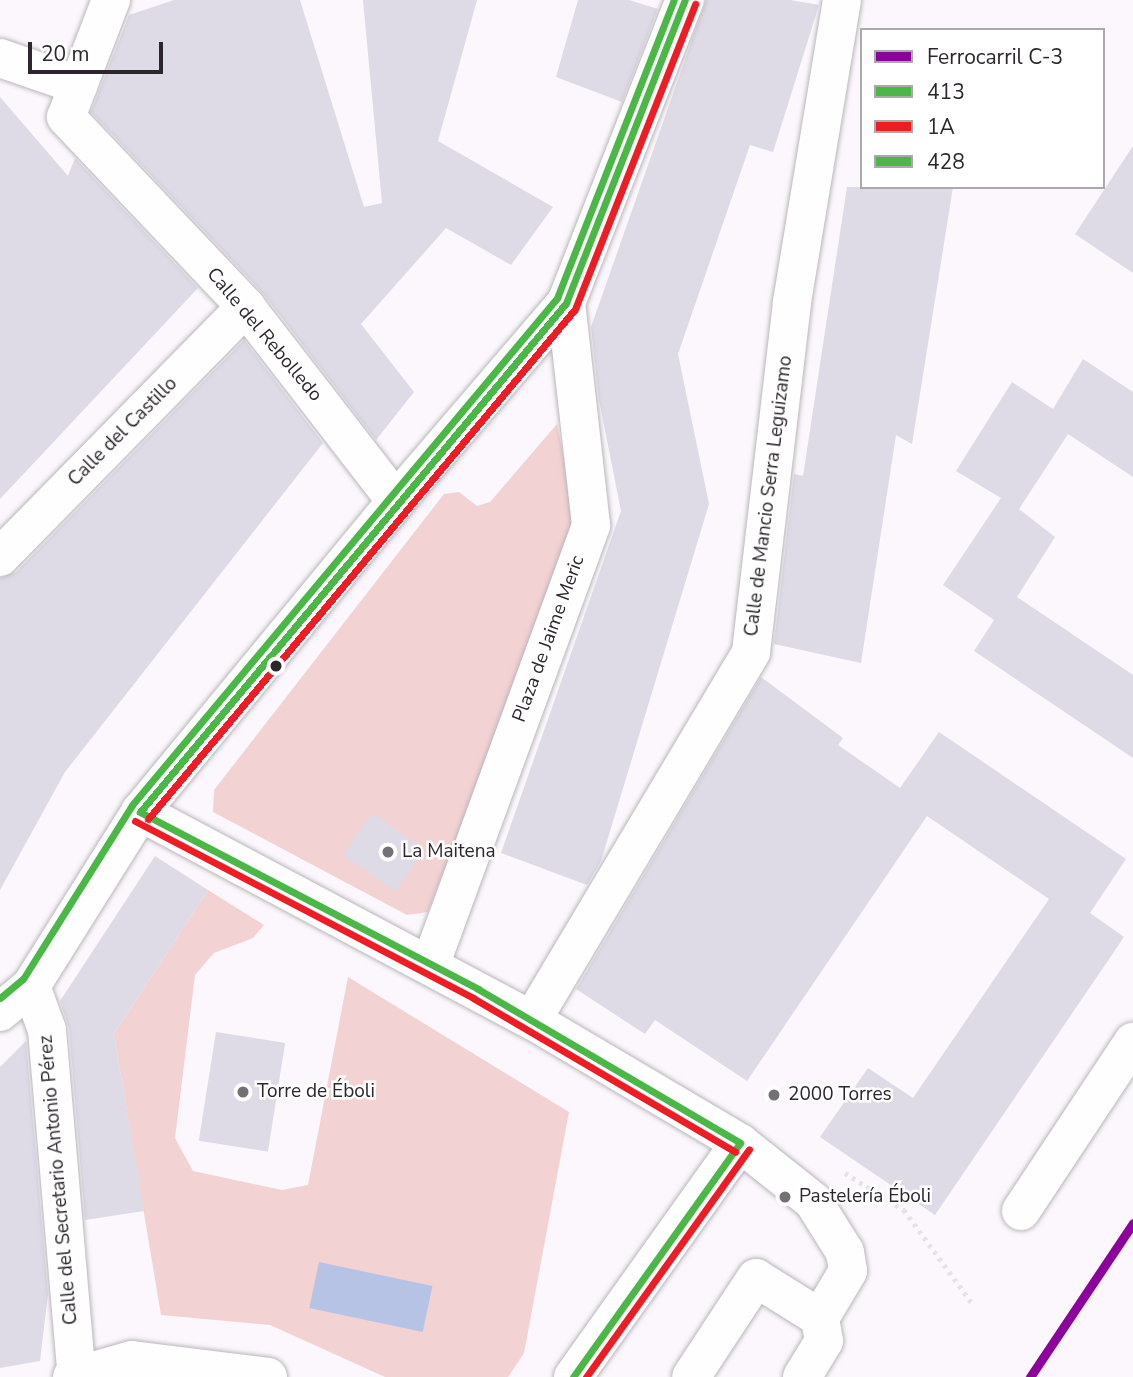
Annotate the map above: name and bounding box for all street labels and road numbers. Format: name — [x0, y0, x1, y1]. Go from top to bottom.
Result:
street label: Calle del Rebolledo — [201, 264, 327, 406]
street label: Calle de Mancio Serra Leguizamo — [740, 354, 798, 638]
street label: Calle del Castillo — [64, 373, 182, 491]
street label: Plaza de Jaime Meric — [508, 553, 590, 725]
street label: Calle del Secretario Antonio Pérez — [35, 1034, 83, 1326]

